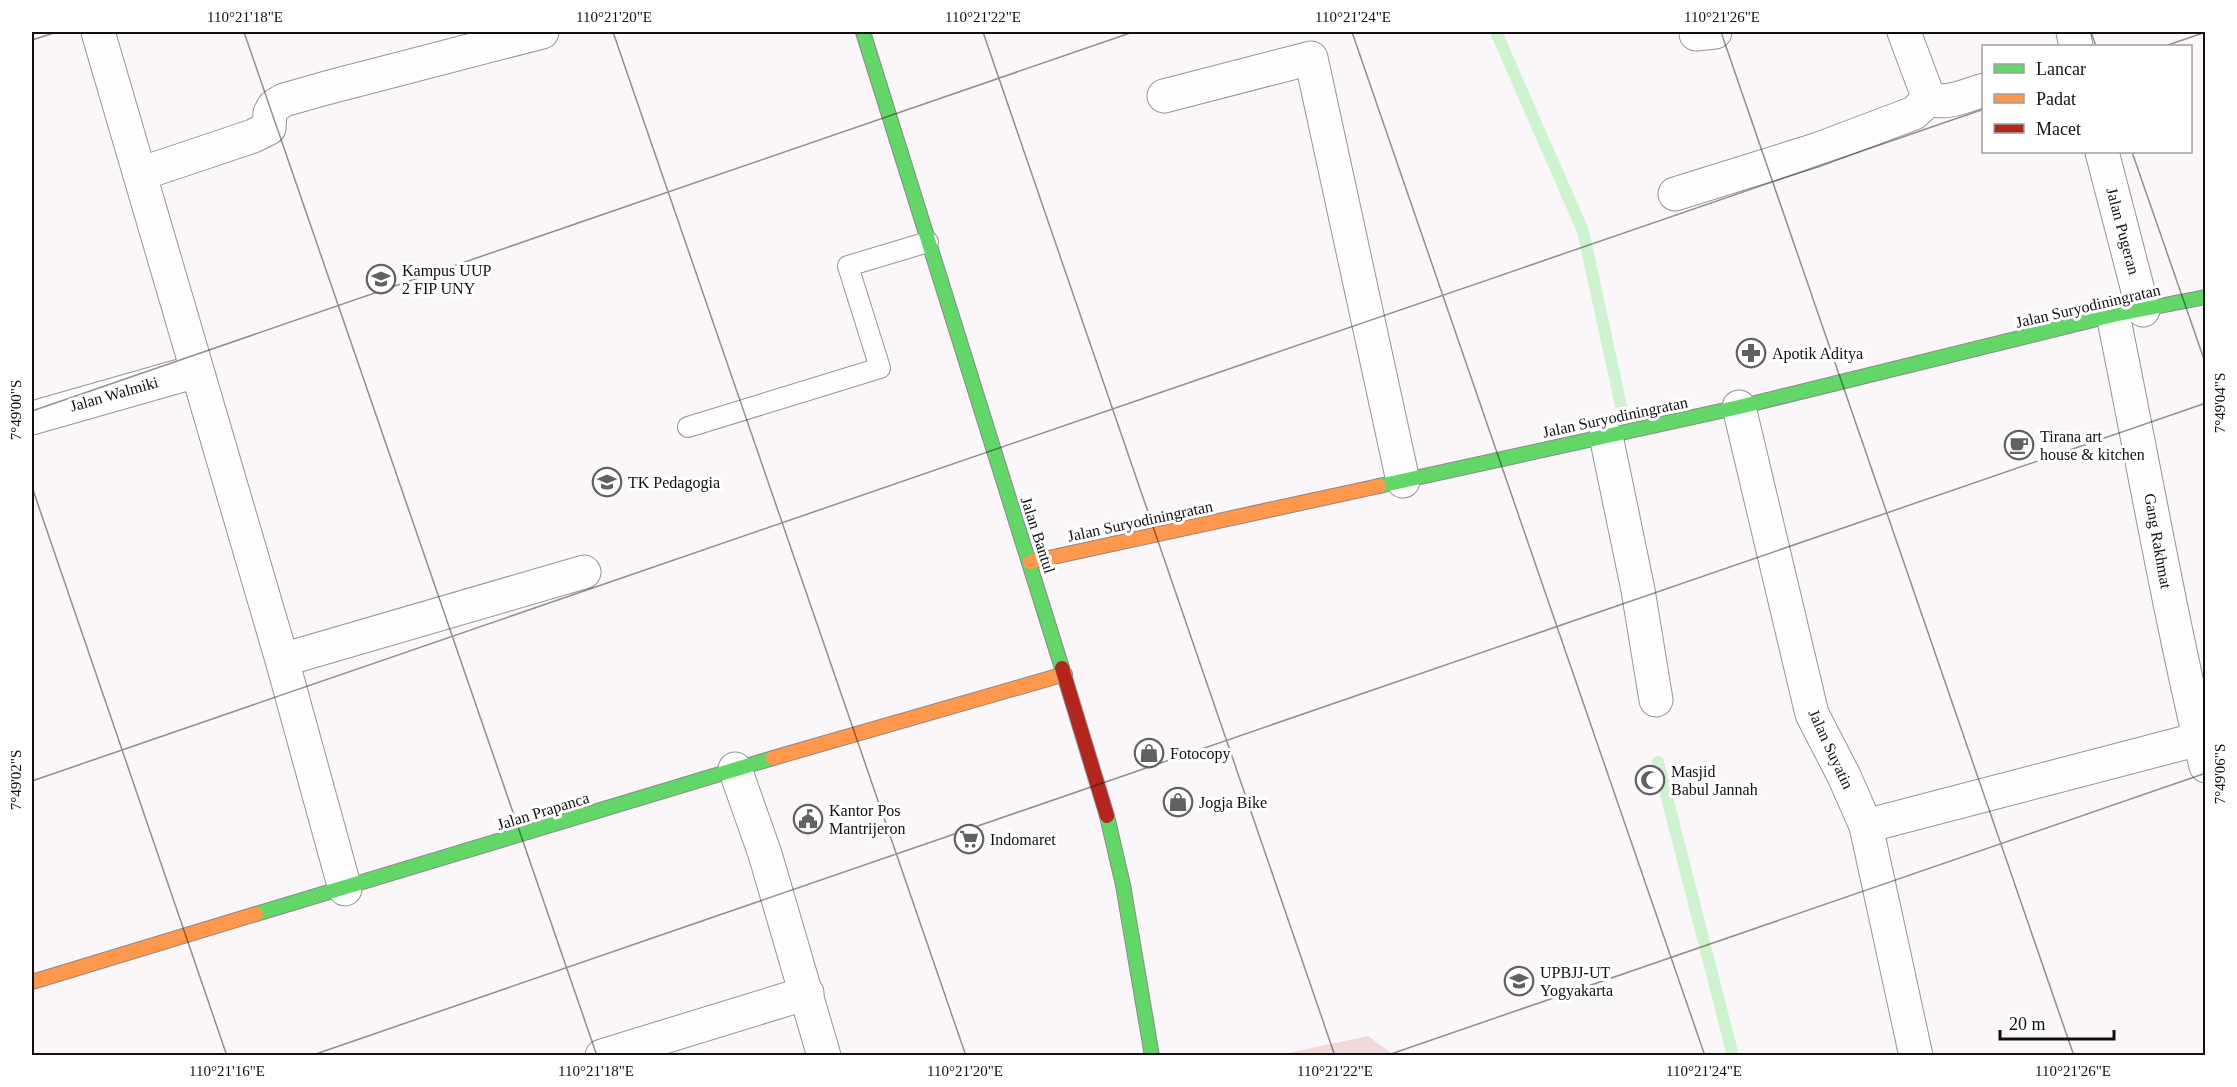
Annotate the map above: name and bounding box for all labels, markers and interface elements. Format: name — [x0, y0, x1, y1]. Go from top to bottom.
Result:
text: 110°21'18"E — [207, 9, 283, 25]
text: 110°21'20"E — [576, 9, 652, 25]
text: 110°21'22"E — [945, 9, 1021, 25]
text: 110°21'24"E — [1315, 9, 1391, 25]
text: 110°21'26"E — [1684, 9, 1760, 25]
legend — [1982, 45, 2192, 153]
text: Lancar — [2036, 59, 2086, 79]
text: Padat — [2036, 89, 2076, 109]
text: Macet — [2036, 119, 2081, 139]
street label: Jalan Pugeran — [2102, 186, 2143, 277]
place label: Kampus UUP 2 FIP UNY — [402, 262, 491, 297]
school or university icon: Kampus UUP 2 FIP UNY — [365, 263, 397, 295]
street label: Jalan Suryodiningratan — [2014, 281, 2162, 332]
pharmacy icon: Apotik Aditya — [1735, 337, 1767, 369]
place label: Apotik Aditya — [1772, 345, 1863, 363]
street label: Jalan Walmiki — [68, 373, 161, 415]
text: 7°49'04"S — [2212, 373, 2228, 433]
text: 7°49'00"S — [8, 380, 24, 440]
street label: Jalan Suryodiningratan — [1541, 393, 1689, 442]
place label: Tirana art house & kitchen — [2040, 428, 2145, 463]
cafe icon: Tirana art house & kitchen — [2003, 429, 2035, 461]
school or university icon: TK Pedagogia — [591, 466, 623, 498]
place label: TK Pedagogia — [628, 474, 720, 492]
street label: Gang Rakhmat — [2140, 492, 2175, 591]
street label: Jalan Bantul — [1018, 495, 1059, 576]
street label: Jalan Suryodiningratan — [1066, 497, 1214, 546]
street label: Jalan Suyatin — [1804, 707, 1857, 792]
shop icon: Fotocopy — [1133, 737, 1165, 769]
text: 7°49'06"S — [2212, 744, 2228, 804]
place label: Fotocopy — [1170, 745, 1230, 763]
text: 7°49'02"S — [8, 750, 24, 810]
place label: Masjid Babul Jannah — [1671, 763, 1758, 798]
mosque icon: Masjid Babul Jannah — [1634, 764, 1666, 796]
shop icon: Jogja Bike — [1162, 786, 1194, 818]
street label: Jalan Prapanca — [495, 789, 591, 834]
place label: Jogja Bike — [1199, 794, 1267, 812]
place label: Kantor Pos Mantrijeron — [829, 802, 905, 838]
public building icon: Kantor Pos Mantrijeron — [792, 803, 824, 835]
supermarket icon: Indomaret — [953, 823, 985, 855]
place label: Indomaret — [990, 831, 1056, 848]
place label: UPBJJ-UT Yogyakarta — [1540, 964, 1613, 1000]
school or university icon: UPBJJ-UT Yogyakarta — [1503, 965, 1535, 997]
scale bar — [2000, 1003, 2114, 1041]
text: 20 m — [2009, 1014, 2046, 1034]
text: 110°21'16"E — [189, 1063, 265, 1079]
text: 110°21'18"E — [558, 1063, 634, 1079]
text: 110°21'20"E — [927, 1063, 1003, 1079]
text: 110°21'22"E — [1297, 1063, 1373, 1079]
text: 110°21'24"E — [1666, 1063, 1742, 1079]
text: 110°21'26"E — [2035, 1063, 2111, 1079]

